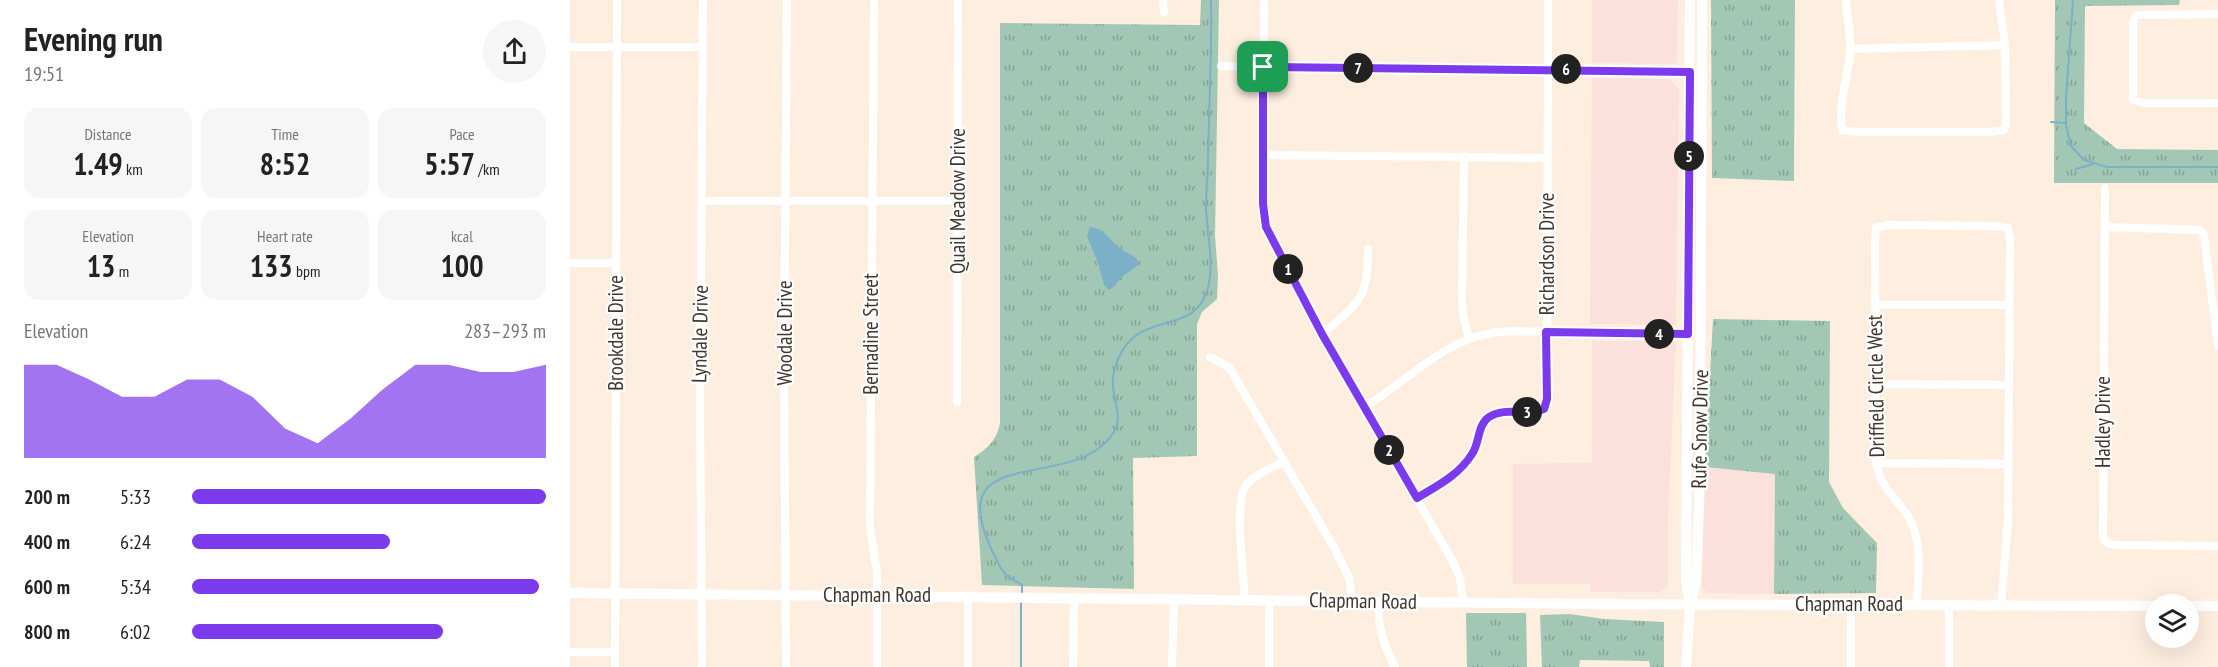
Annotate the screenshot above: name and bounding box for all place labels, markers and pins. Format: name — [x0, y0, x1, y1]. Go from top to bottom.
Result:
pin — [1237, 41, 1288, 92]
pin: 7 — [1343, 53, 1373, 83]
pin: 6 — [1551, 54, 1581, 84]
pin: 5 — [1674, 141, 1704, 171]
pin: 1 — [1273, 254, 1303, 284]
pin: 4 — [1644, 319, 1674, 349]
pin: 3 — [1512, 397, 1542, 427]
pin: 2 — [1374, 435, 1404, 465]

